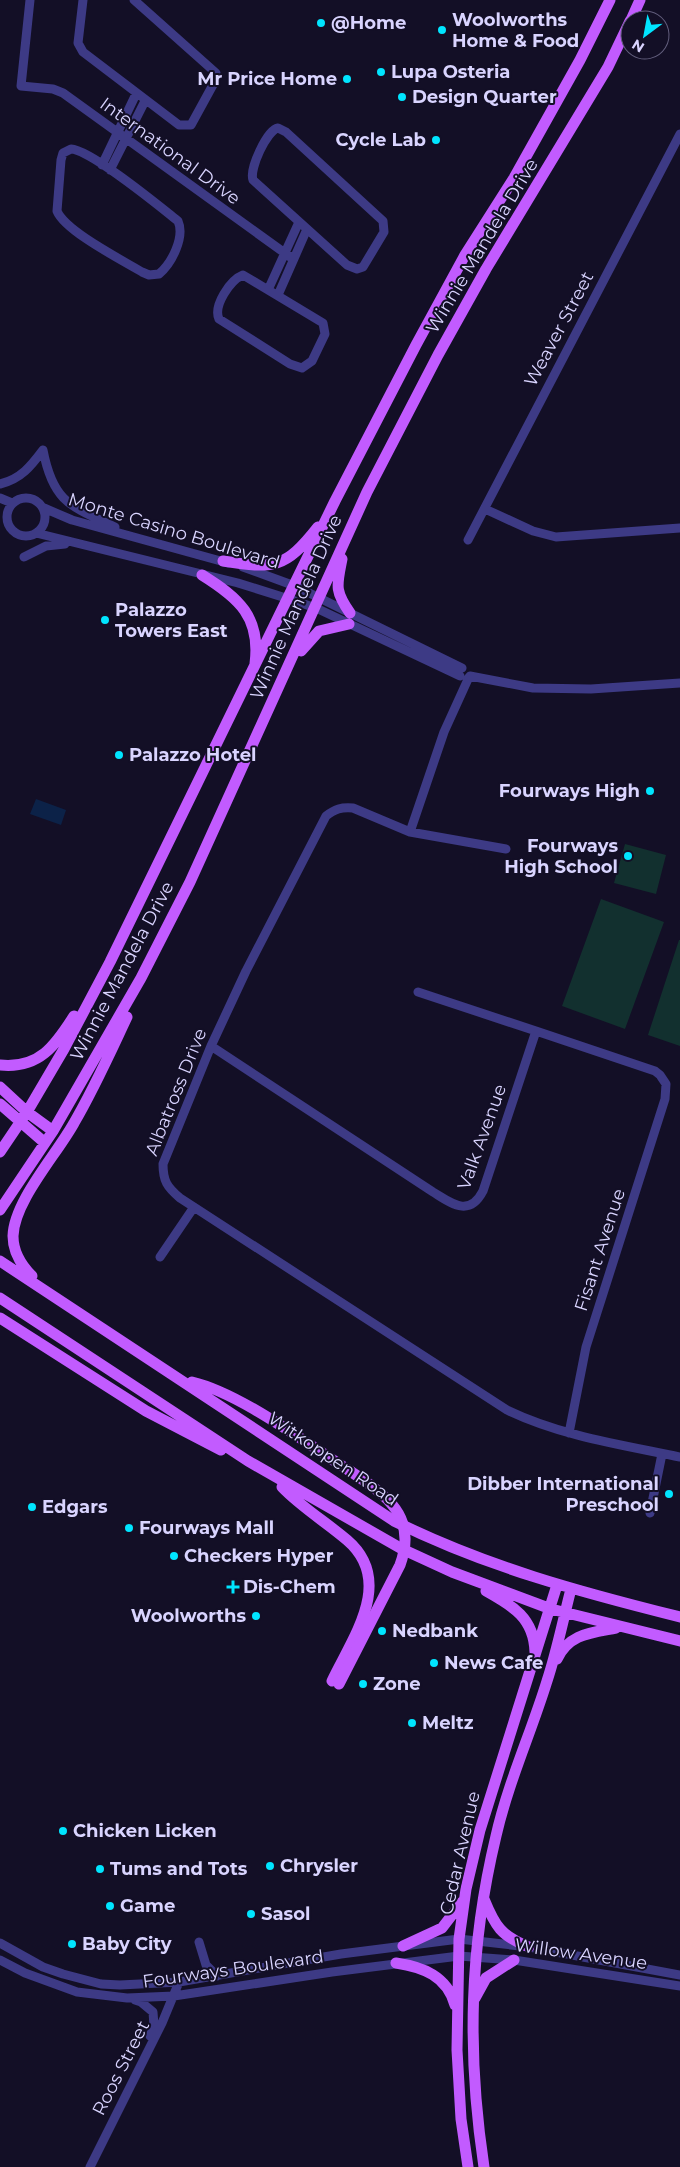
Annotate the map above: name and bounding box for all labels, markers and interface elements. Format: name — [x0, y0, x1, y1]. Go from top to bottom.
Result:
place label: Woolworths Home & Food — [452, 9, 579, 52]
north arrow — [620, 10, 670, 60]
place label: @Home — [331, 12, 406, 34]
marker: @Home — [315, 17, 327, 29]
marker: Woolworths Home & Food — [436, 24, 448, 36]
text: N — [629, 35, 648, 57]
place label: Lupa Osteria — [391, 61, 510, 83]
marker: Lupa Osteria — [375, 66, 387, 78]
place label: Mr Price Home — [197, 68, 337, 90]
marker: Mr Price Home — [341, 73, 353, 85]
place label: Design Quarter — [412, 86, 557, 108]
marker: Design Quarter — [396, 91, 408, 103]
street label: International Drive — [95, 93, 245, 209]
place label: Cycle Lab — [336, 129, 426, 151]
marker: Cycle Lab — [430, 134, 442, 146]
street label: Winnie Mandela Drive — [421, 155, 543, 337]
street label: Weaver Street — [520, 268, 598, 390]
street label: Monte Casino Boulevard — [66, 488, 282, 574]
street label: Winnie Mandela Drive — [245, 511, 347, 703]
place label: Palazzo Towers East — [115, 599, 228, 642]
marker: Palazzo Towers East — [99, 614, 111, 626]
place label: Palazzo Hotel — [129, 744, 256, 766]
marker: Palazzo Hotel — [113, 749, 125, 761]
place label: Fourways High — [499, 780, 640, 802]
marker: Fourways High — [644, 785, 656, 797]
place label: Fourways High School — [504, 835, 618, 878]
marker: Fourways High School — [622, 850, 634, 862]
street label: Winnie Mandela Drive — [65, 878, 179, 1064]
street label: Albatross Drive — [140, 1025, 212, 1159]
street label: Valk Avenue — [453, 1081, 511, 1193]
street label: Fisant Avenue — [570, 1186, 630, 1314]
street label: Witkoppen Road — [264, 1407, 402, 1511]
place label: Dibber International Preschool — [467, 1473, 659, 1516]
marker: Dibber International Preschool — [663, 1488, 675, 1500]
place label: Edgars — [42, 1496, 108, 1518]
marker: Edgars — [26, 1501, 38, 1513]
place label: Fourways Mall — [139, 1517, 274, 1539]
marker: Fourways Mall — [123, 1522, 135, 1534]
place label: Checkers Hyper — [184, 1545, 334, 1567]
marker: Checkers Hyper — [168, 1550, 180, 1562]
place label: Dis-Chem — [243, 1576, 336, 1598]
marker: Dis-Chem — [227, 1581, 239, 1593]
place label: Woolworths — [131, 1605, 246, 1627]
marker: Woolworths — [250, 1610, 262, 1622]
place label: Nedbank — [392, 1620, 478, 1642]
marker: Nedbank — [376, 1625, 388, 1637]
place label: News Cafe — [444, 1652, 543, 1674]
marker: News Cafe — [428, 1657, 440, 1669]
place label: Zone — [373, 1673, 421, 1695]
marker: Zone — [357, 1678, 369, 1690]
place label: Meltz — [422, 1712, 474, 1734]
marker: Meltz — [406, 1717, 418, 1729]
street label: Cedar Avenue — [435, 1789, 485, 1917]
place label: Chicken Licken — [73, 1820, 217, 1842]
marker: Chicken Licken — [57, 1825, 69, 1837]
place label: Chrysler — [280, 1855, 358, 1877]
place label: Tums and Tots — [110, 1858, 248, 1880]
marker: Chrysler — [264, 1860, 276, 1872]
marker: Tums and Tots — [94, 1863, 106, 1875]
place label: Game — [120, 1895, 175, 1917]
marker: Game — [104, 1900, 116, 1912]
place label: Sasol — [261, 1903, 310, 1925]
marker: Sasol — [245, 1908, 257, 1920]
place label: Baby City — [82, 1933, 172, 1955]
street label: Willow Avenue — [513, 1934, 649, 1974]
marker: Baby City — [66, 1938, 78, 1950]
street label: Fourways Boulevard — [141, 1945, 325, 1993]
street label: Roos Street — [88, 2017, 154, 2119]

